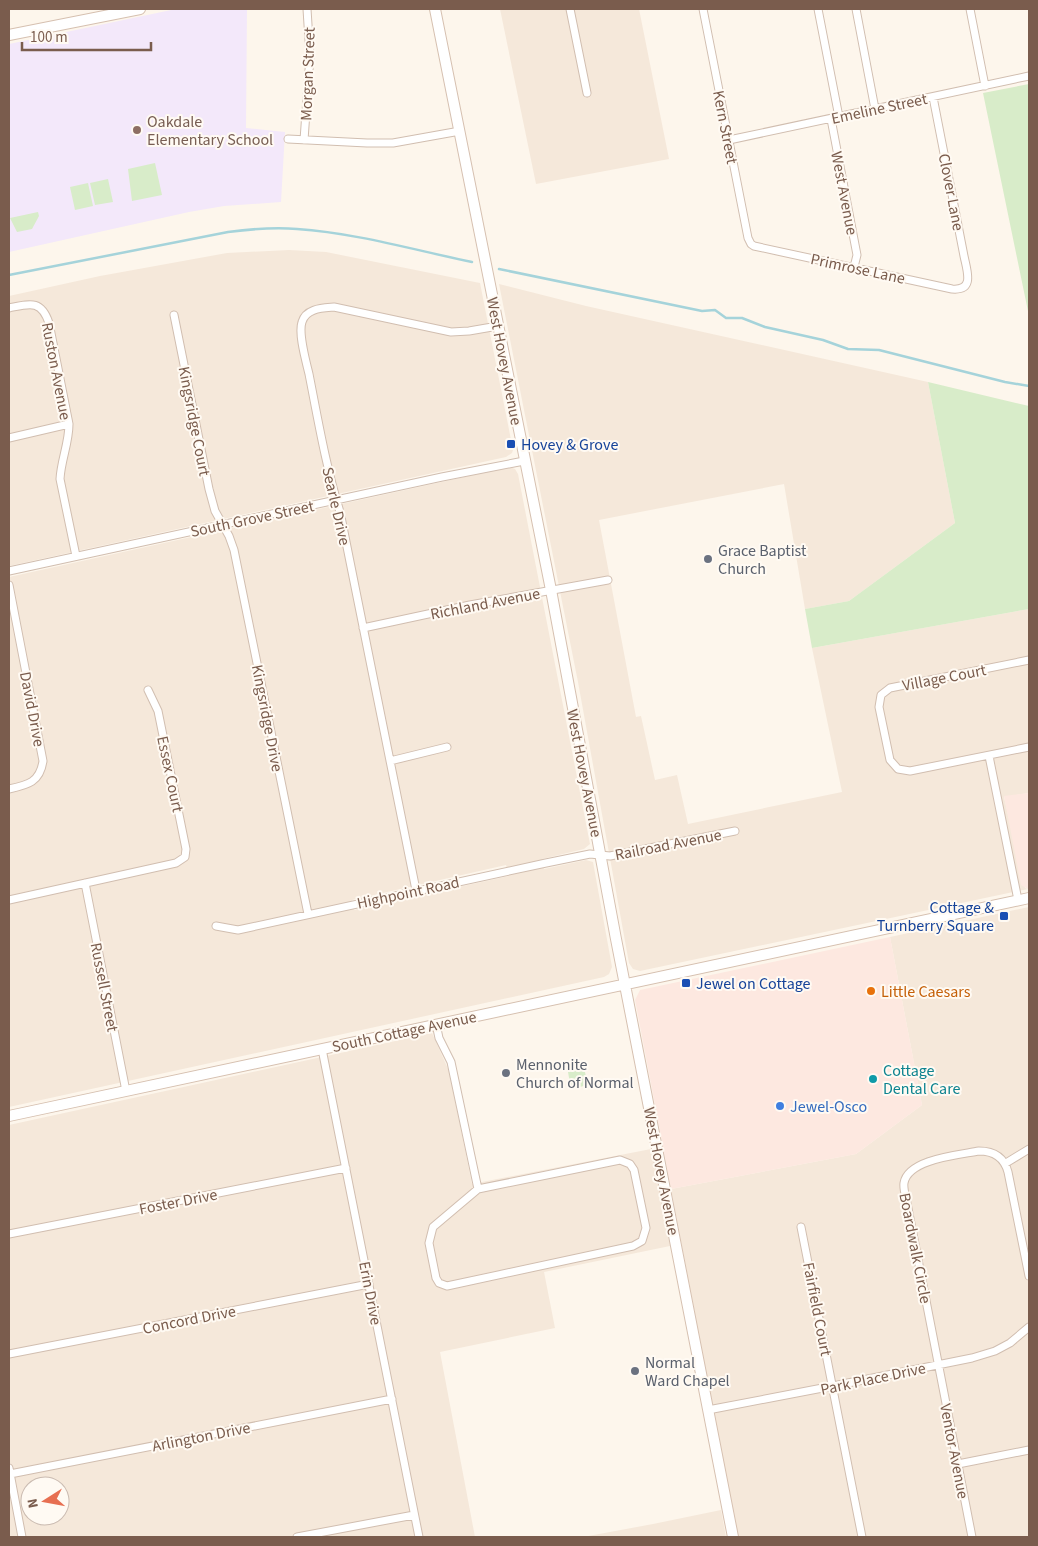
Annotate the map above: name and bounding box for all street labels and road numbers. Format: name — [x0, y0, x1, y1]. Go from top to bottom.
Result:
street label: Morgan Street — [295, 26, 321, 121]
street label: Kern Street — [707, 88, 743, 167]
street label: Emeline Street — [829, 88, 930, 130]
street label: West Avenue — [825, 149, 863, 237]
street label: Clover Lane — [933, 152, 969, 233]
street label: Primrose Lane — [808, 248, 907, 290]
street label: West Hovey Avenue — [481, 295, 527, 427]
street label: Ruston Avenue — [36, 320, 76, 422]
street label: Kingsridge Court — [173, 364, 216, 479]
street label: Searle Drive — [316, 465, 356, 548]
street label: South Grove Street — [188, 495, 317, 543]
street label: Richland Avenue — [428, 583, 542, 625]
street label: Village Court — [900, 659, 989, 697]
street label: Kingsridge Drive — [246, 663, 288, 774]
street label: David Drive — [14, 670, 50, 749]
street label: West Hovey Avenue — [561, 707, 607, 839]
street label: Essex Court — [151, 734, 189, 815]
street label: Railroad Avenue — [613, 824, 724, 866]
street label: Highpoint Road — [355, 871, 462, 915]
street label: Russell Street — [85, 941, 124, 1034]
street label: South Cottage Avenue — [330, 1006, 479, 1058]
street label: West Hovey Avenue — [638, 1105, 684, 1237]
street label: Foster Drive — [137, 1184, 219, 1220]
street label: Boardwalk Circle — [893, 1191, 937, 1306]
street label: Erin Drive — [353, 1259, 387, 1327]
street label: Fairfield Court — [797, 1260, 837, 1359]
street label: Concord Drive — [141, 1300, 238, 1340]
street label: Park Place Drive — [819, 1357, 928, 1401]
street label: Ventor Avenue — [934, 1402, 974, 1501]
street label: Arlington Drive — [150, 1417, 252, 1457]

